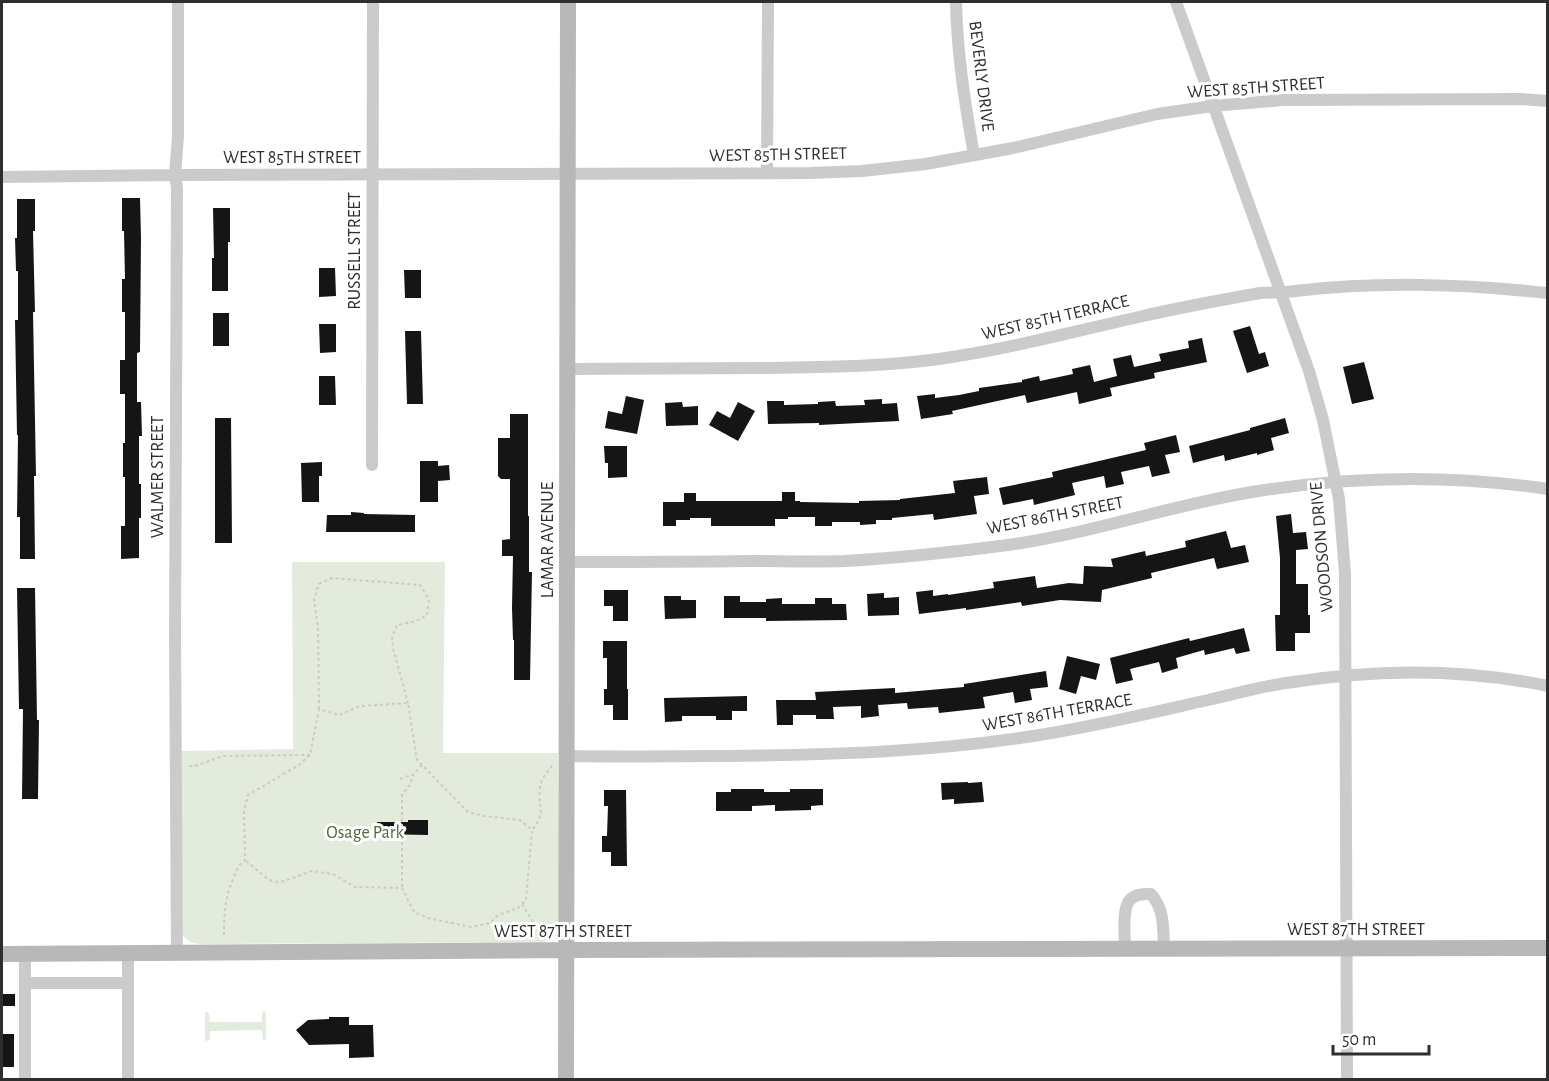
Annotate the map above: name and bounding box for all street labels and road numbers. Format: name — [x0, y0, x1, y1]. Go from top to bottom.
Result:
street label: BEVERLY DRIVE — [965, 20, 997, 133]
street label: WEST 85TH STREET — [1187, 74, 1326, 102]
street label: WEST 85TH STREET — [709, 145, 847, 165]
street label: WEST 85TH STREET — [223, 149, 361, 167]
street label: RUSSELL STREET — [346, 192, 364, 310]
street label: WEST 85TH TERRACE — [980, 292, 1131, 344]
street label: WALMER STREET — [149, 416, 167, 538]
street label: LAMAR AVENUE — [539, 481, 557, 598]
street label: WOODSON DRIVE — [1307, 481, 1337, 613]
street label: WEST 86TH STREET — [985, 494, 1125, 538]
street label: WEST 86TH TERRACE — [981, 691, 1134, 735]
street label: WEST 87TH STREET — [1287, 921, 1425, 939]
street label: WEST 87TH STREET — [494, 923, 632, 941]

